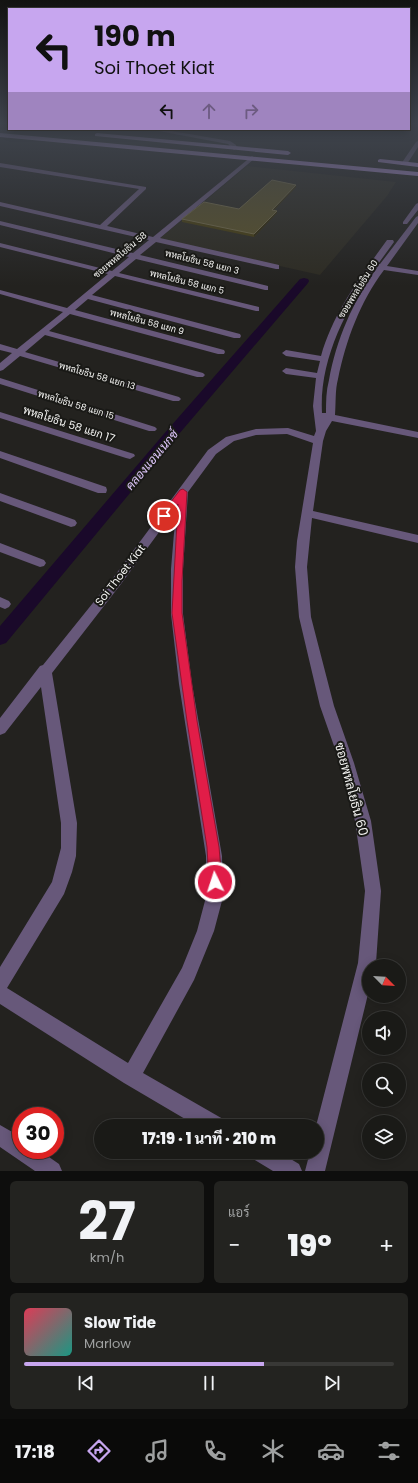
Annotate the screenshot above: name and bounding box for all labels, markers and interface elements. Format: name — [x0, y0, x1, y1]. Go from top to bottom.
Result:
text: 190 m — [94, 17, 176, 56]
icon: left — [28, 24, 80, 76]
text: Soi Thoet Kiat — [94, 55, 215, 80]
icon: left — [156, 100, 178, 122]
icon: ahead — [198, 100, 220, 122]
icon: right — [240, 100, 262, 122]
street label: ซอยพหลโยธิน 58 — [91, 229, 149, 281]
street label: พหลโยธิน 58 แยก 3 — [164, 247, 240, 277]
street label: ซอยพหลโยธิน 60 — [335, 257, 381, 320]
street label: พหลโยธิน 58 แยก 5 — [149, 267, 226, 297]
street label: พหลโยธิน 58 แยก 9 — [109, 306, 186, 338]
street label: พหลโยธิน 58 แยก 13 — [57, 359, 137, 393]
street label: พหลโยธิน 58 แยก 15 — [36, 388, 116, 422]
street label: พหลโยธิน 58 แยก 17 — [21, 402, 117, 446]
water label: คลองแอนเนกซ์ — [121, 424, 183, 493]
pin — [147, 499, 181, 533]
icon: arrive — [153, 505, 175, 527]
street label: Soi Thoet Kiat — [91, 541, 149, 609]
street label: ซอยพหลโยธิน 60 — [330, 740, 373, 838]
position arrow — [194, 861, 236, 903]
north arrow — [362, 959, 406, 1003]
map controls — [362, 959, 406, 1159]
button: sound — [362, 1011, 406, 1055]
button: search — [362, 1063, 406, 1107]
speed limit sign: 30 — [12, 1107, 64, 1159]
button: layers — [362, 1115, 406, 1159]
text: 17:19 · 1 นาที · 210 m — [142, 1128, 276, 1149]
text: 27 — [78, 1185, 136, 1258]
text: แอร์ — [228, 1203, 249, 1222]
text: 19° — [287, 1224, 332, 1267]
text: − — [228, 1230, 240, 1261]
text: + — [379, 1230, 394, 1261]
text: km/h — [90, 1248, 124, 1267]
text: Slow Tide — [84, 1312, 156, 1333]
text: Marlow — [84, 1334, 131, 1353]
icon: previous — [75, 1372, 97, 1394]
icon: pause — [198, 1372, 220, 1394]
icon: next — [321, 1372, 343, 1394]
icon: directions — [85, 1437, 113, 1465]
icon: music — [143, 1437, 171, 1465]
icon: phone — [201, 1437, 229, 1465]
icon: climate — [259, 1437, 287, 1465]
icon: car — [317, 1437, 345, 1465]
icon: filters — [375, 1437, 403, 1465]
text: 17:18 — [15, 1439, 55, 1464]

